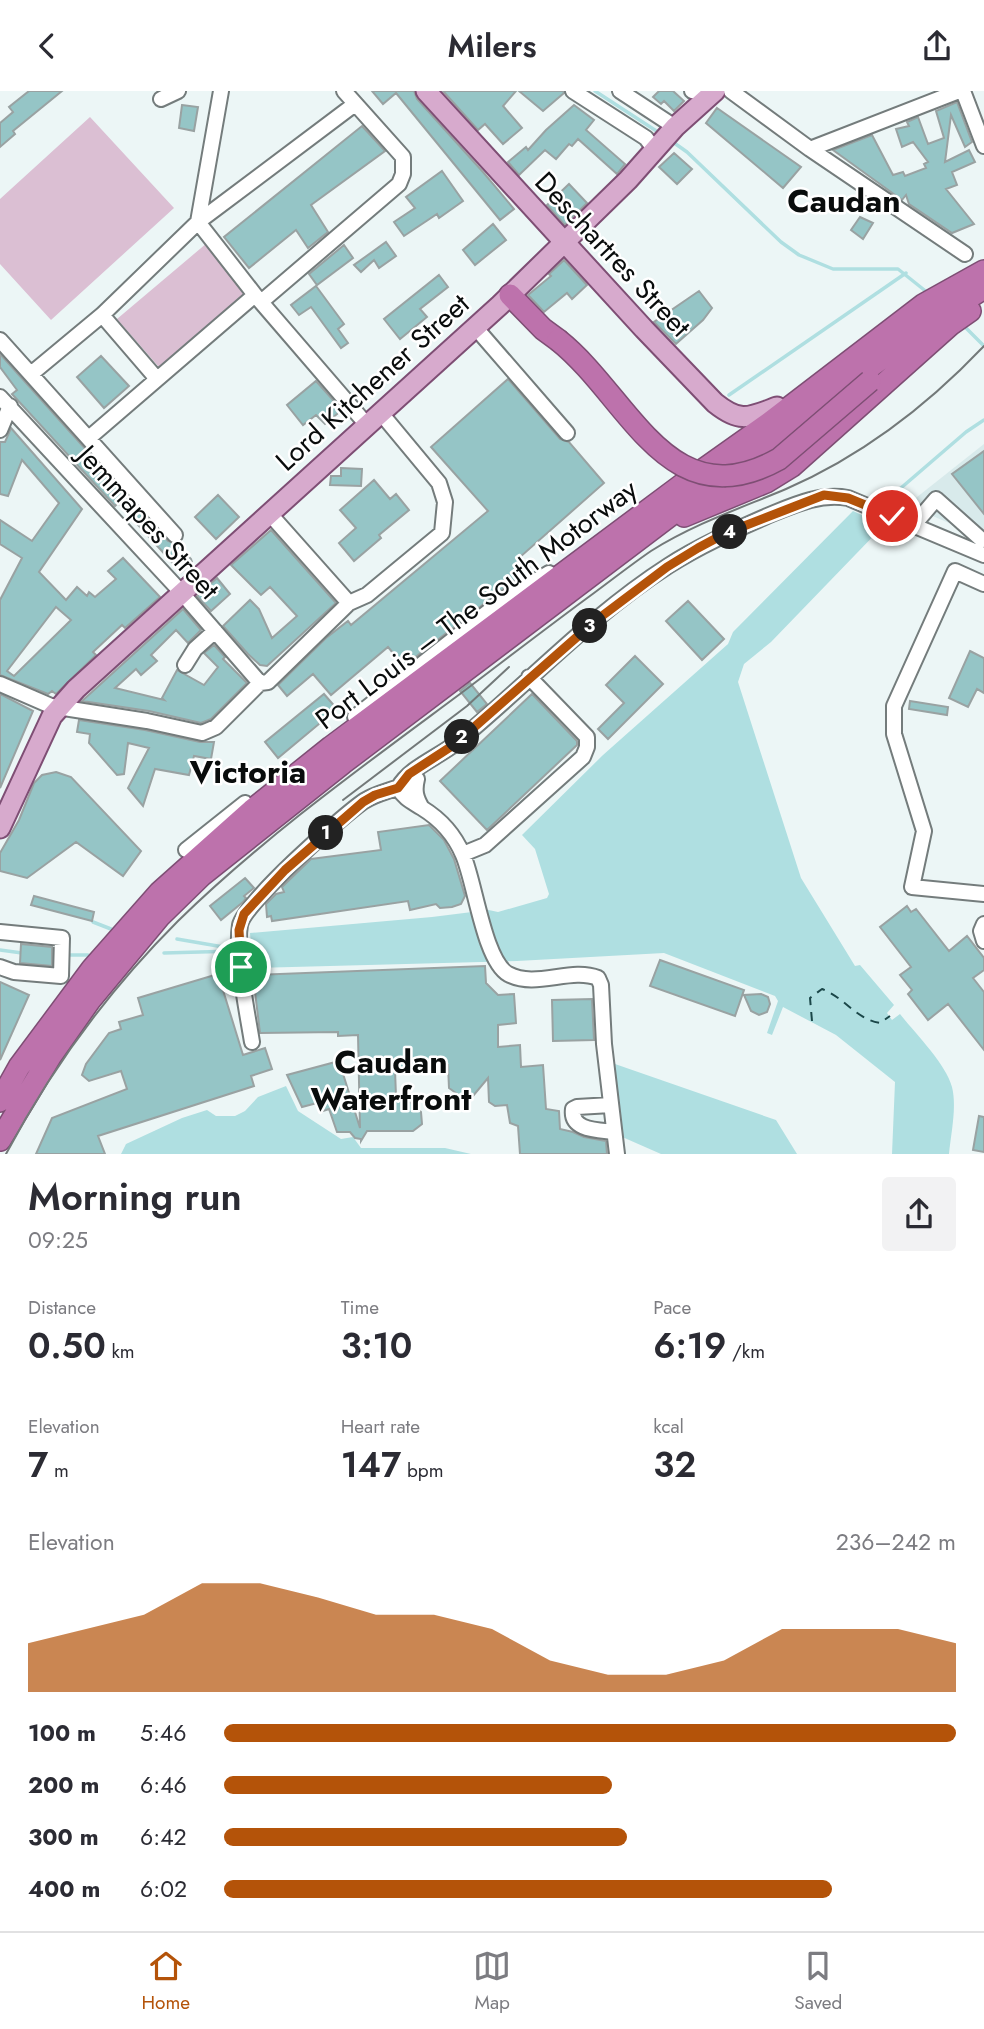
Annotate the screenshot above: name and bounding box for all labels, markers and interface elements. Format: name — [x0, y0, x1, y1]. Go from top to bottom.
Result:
text: Milers — [448, 23, 536, 69]
icon: back — [28, 27, 66, 65]
icon: share — [918, 27, 956, 65]
street label: Deschartres Street — [525, 163, 700, 346]
district label: Caudan — [787, 178, 901, 224]
street label: Lord Kitchener Street — [266, 284, 478, 481]
street label: Jemmapes Street — [65, 433, 229, 609]
street label: Port Louis – The South Motorway — [307, 469, 647, 739]
pin — [862, 486, 922, 546]
icon: check — [873, 497, 911, 535]
pin: 4 — [712, 515, 748, 549]
text: 4 — [723, 518, 736, 545]
pin: 3 — [572, 609, 608, 643]
text: 3 — [584, 612, 595, 639]
pin: 2 — [444, 719, 480, 755]
text: 2 — [455, 723, 468, 750]
district label: Victoria — [189, 749, 306, 795]
pin: 1 — [308, 815, 344, 851]
text: 1 — [321, 819, 330, 846]
pin — [211, 937, 271, 997]
icon: arrive — [222, 948, 260, 986]
district label: Caudan Waterfront — [311, 1039, 472, 1122]
text: Morning run — [28, 1169, 242, 1224]
button: share — [882, 1177, 956, 1251]
text: 09:25 — [28, 1223, 88, 1257]
text: Distance — [28, 1294, 96, 1321]
text: Time — [341, 1294, 379, 1321]
text: Pace — [653, 1294, 691, 1321]
text: 0.50 — [28, 1321, 106, 1371]
text: 3:10 — [341, 1321, 412, 1371]
text: 6:19 — [653, 1321, 726, 1371]
text: km — [106, 1338, 135, 1365]
text: /km — [726, 1338, 765, 1365]
text: Elevation — [28, 1413, 100, 1440]
text: Heart rate — [341, 1413, 420, 1440]
text: kcal — [653, 1413, 684, 1440]
text: 7 — [28, 1440, 48, 1490]
text: 147 — [341, 1440, 401, 1490]
text: 32 — [653, 1440, 696, 1490]
text: m — [48, 1457, 69, 1484]
text: bpm — [401, 1457, 443, 1484]
text: Elevation — [28, 1525, 115, 1559]
text: 236–242 m — [836, 1525, 956, 1559]
text: 100 m — [28, 1716, 96, 1750]
text: 5:46 — [140, 1716, 187, 1750]
text: 200 m — [28, 1768, 99, 1802]
text: 6:46 — [140, 1768, 187, 1802]
text: 300 m — [28, 1820, 99, 1854]
text: 6:42 — [140, 1820, 187, 1854]
text: 400 m — [28, 1872, 100, 1906]
text: 6:02 — [140, 1872, 187, 1906]
tab: Home — [142, 1947, 190, 2016]
tab: Map — [473, 1947, 511, 2016]
tab: Saved — [794, 1947, 842, 2016]

